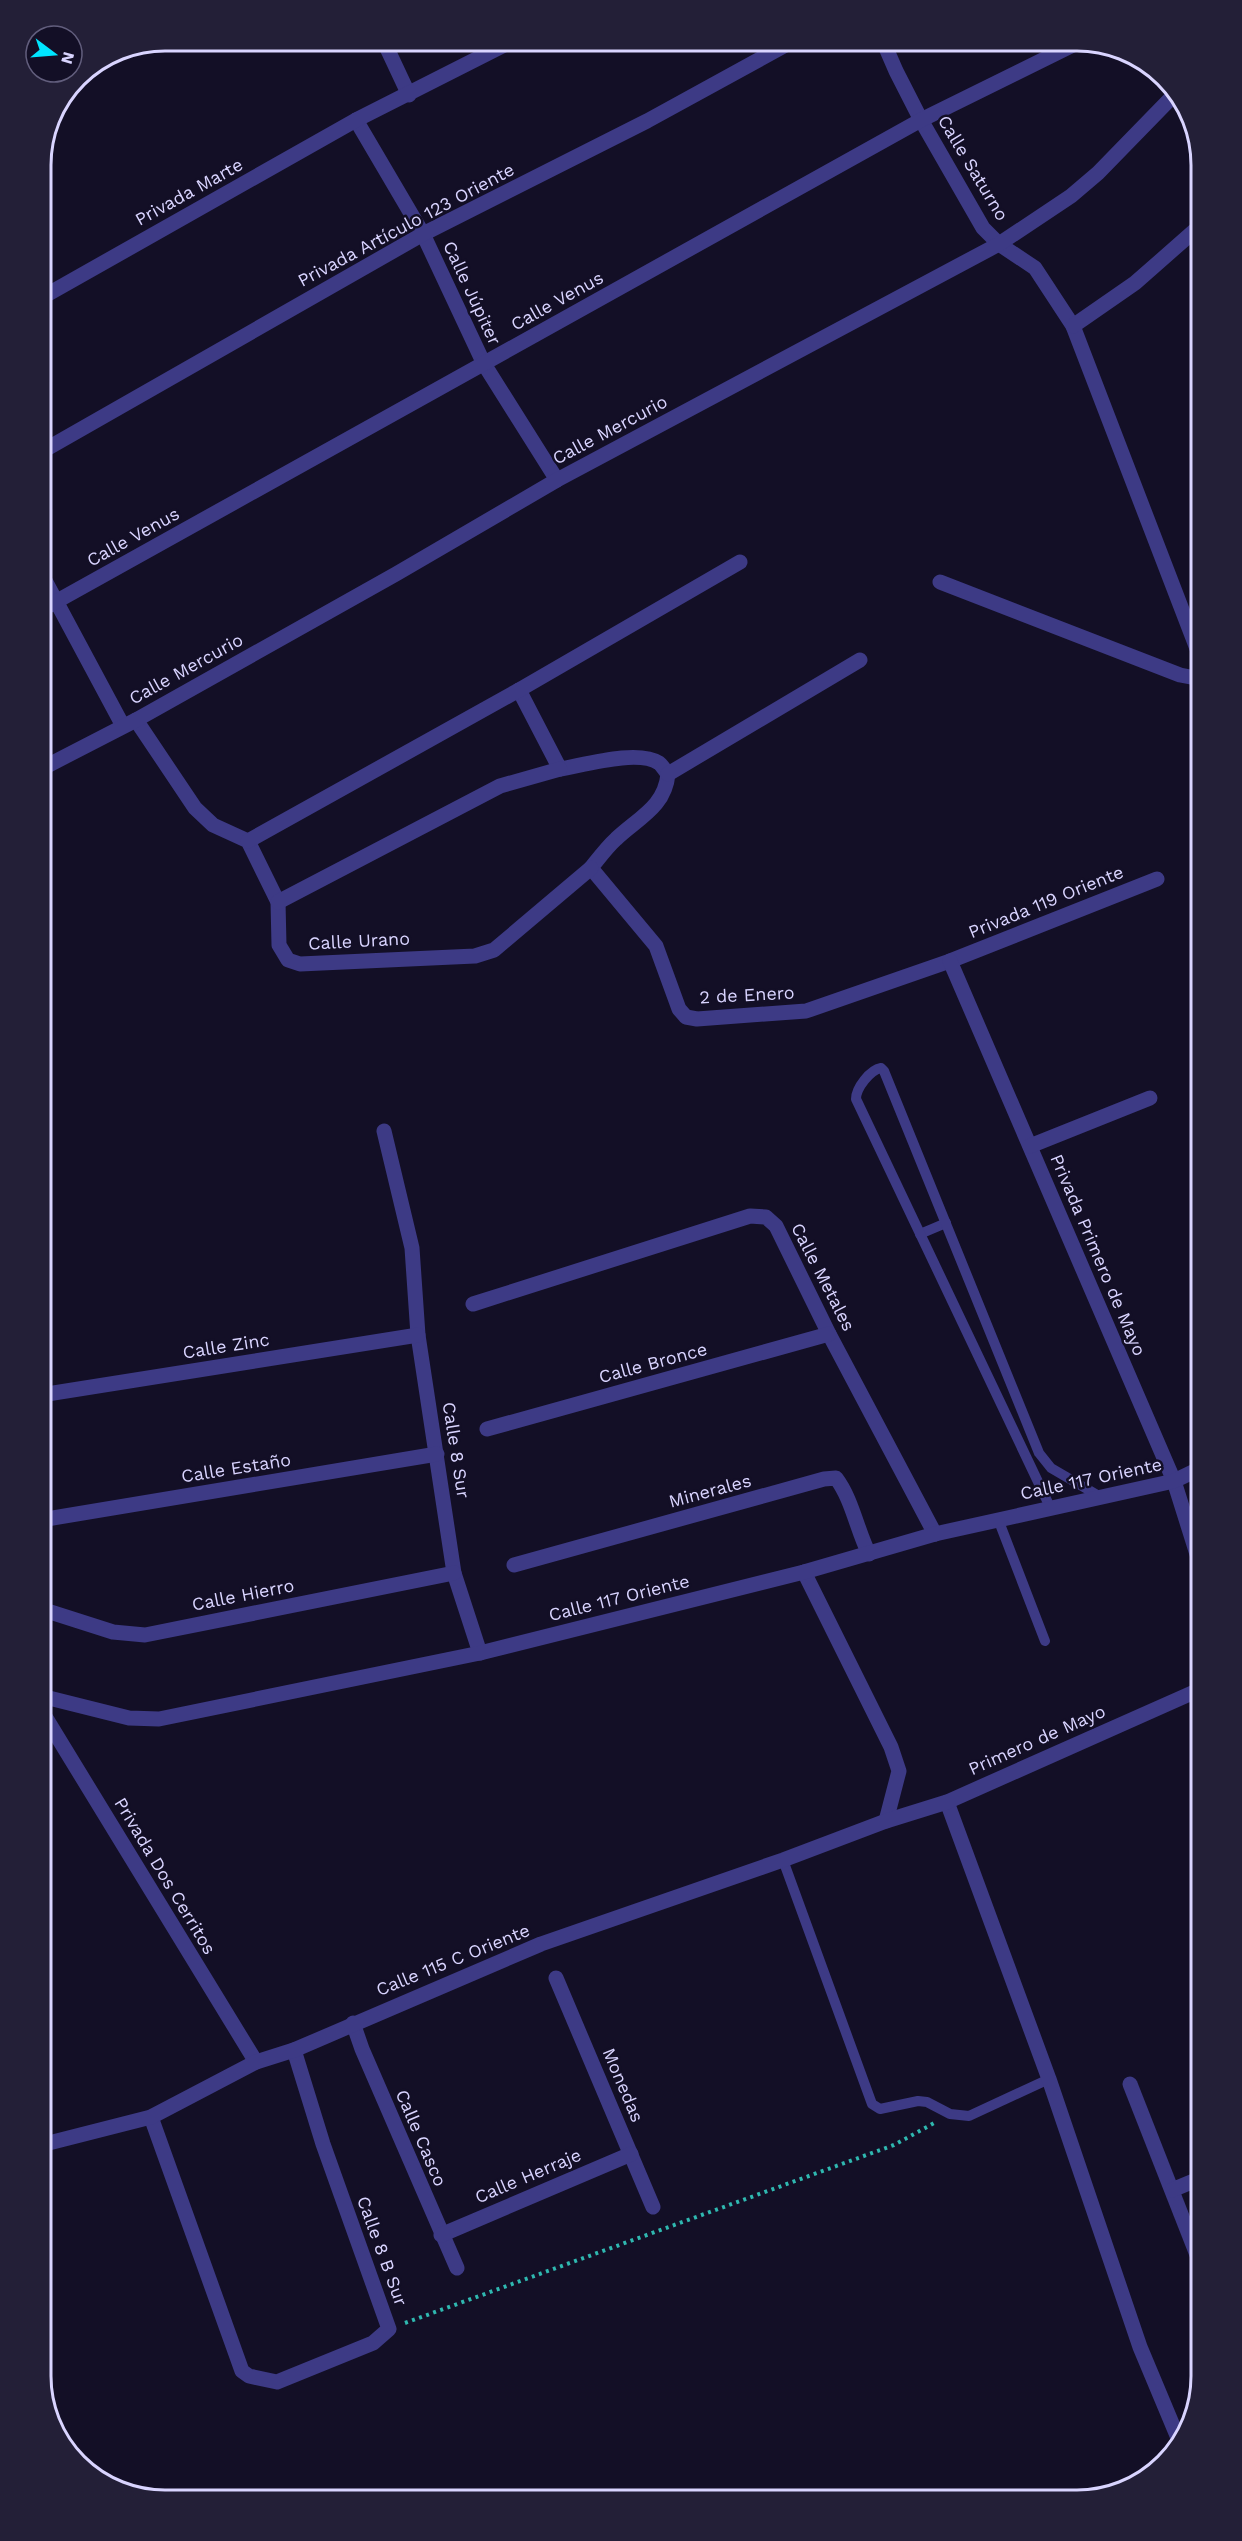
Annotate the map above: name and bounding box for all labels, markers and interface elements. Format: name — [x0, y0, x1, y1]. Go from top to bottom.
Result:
north arrow — [24, 24, 84, 84]
text: N — [57, 50, 79, 66]
street label: Calle Saturno — [934, 111, 1013, 224]
street label: Privada Marte — [131, 153, 246, 230]
street label: Privada Artículo 123 Oriente — [294, 158, 518, 291]
street label: Calle Júpiter — [439, 238, 506, 348]
street label: Calle Venus — [507, 267, 607, 335]
street label: Calle Mercurio — [549, 391, 671, 469]
street label: Calle Venus — [83, 503, 183, 571]
street label: Calle Mercurio — [125, 629, 246, 709]
street label: Privada 119 Oriente — [965, 861, 1126, 942]
street label: Calle Urano — [308, 927, 410, 954]
street label: 2 de Enero — [699, 982, 795, 1007]
street label: Privada Primero de Mayo — [1046, 1151, 1151, 1359]
street label: Calle Metales — [787, 1219, 860, 1334]
street label: Calle Zinc — [181, 1328, 271, 1363]
street label: Calle Bronce — [596, 1338, 709, 1387]
street label: Calle 8 Sur — [439, 1400, 474, 1500]
street label: Calle Estaño — [180, 1448, 292, 1487]
street label: Calle 117 Oriente — [1018, 1453, 1164, 1504]
street label: Minerales — [666, 1469, 753, 1512]
street label: Calle 117 Oriente — [546, 1570, 691, 1625]
street label: Calle Hierro — [190, 1574, 296, 1615]
street label: Primero de Mayo — [965, 1700, 1108, 1779]
street label: Privada Dos Cerritos — [110, 1794, 221, 1958]
street label: Calle 115 C Oriente — [373, 1919, 533, 2000]
street label: Monedas — [598, 2045, 648, 2125]
street label: Calle Casco — [392, 2086, 451, 2189]
street label: Calle Herraje — [472, 2144, 584, 2207]
street label: Calle 8 B Sur — [353, 2193, 412, 2308]

